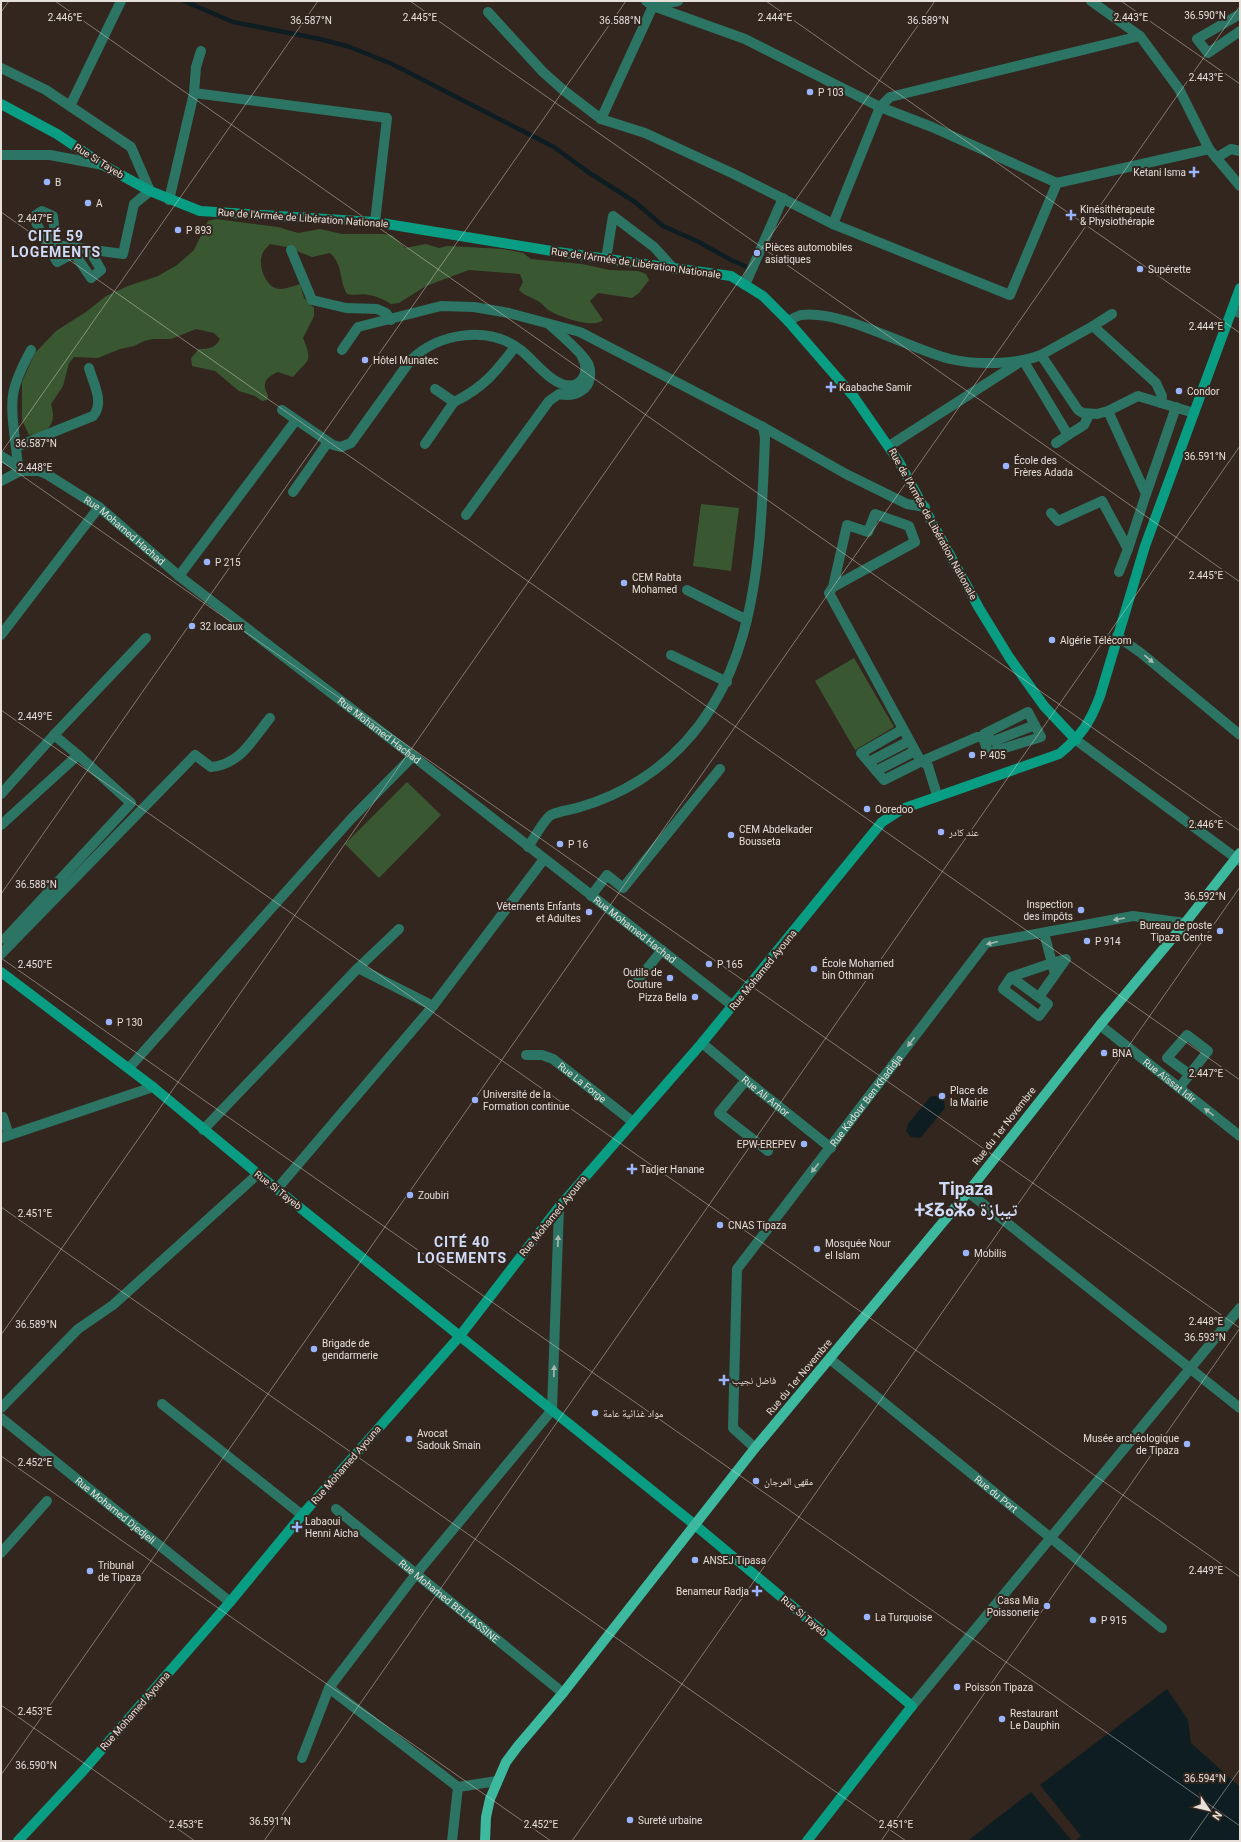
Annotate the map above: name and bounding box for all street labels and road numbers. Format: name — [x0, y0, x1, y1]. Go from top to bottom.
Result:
street label: Rue Si Tayeb — [72, 141, 126, 181]
street label: Rue de l'Armée de Libération Nationale — [217, 207, 389, 229]
street label: Rue de l'Armée de Libération Nationale — [551, 246, 721, 280]
street label: Rue de l'Armée de Libération Nationale — [887, 446, 979, 602]
street label: Rue Mohamed Hachad — [82, 494, 167, 567]
street label: Rue Mohamed Hachad — [336, 695, 423, 765]
street label: Rue Mohamed Hachad — [592, 894, 678, 965]
street label: Rue Mohamed Ayouna — [727, 928, 799, 1012]
street label: Rue Kadour Ben Khadidja — [827, 1052, 904, 1148]
street label: Rue Aïssat Idir — [1141, 1056, 1199, 1105]
street label: Rue La Forge — [556, 1060, 609, 1104]
street label: Rue Ali Amor — [740, 1074, 792, 1119]
street label: Rue du 1er Novembre — [970, 1085, 1038, 1167]
street label: Rue Si Tayeb — [252, 1168, 304, 1212]
street label: Rue Mohamed Ayouna — [517, 1174, 589, 1258]
street label: Rue du 1er Novembre — [764, 1337, 834, 1417]
street label: Rue Mohamed Ayouna — [309, 1424, 383, 1506]
street label: Rue du Port — [973, 1473, 1020, 1514]
street label: Rue Mohamed Djedjeli — [73, 1475, 158, 1546]
street label: Rue Mohamed BELHASSINE — [397, 1557, 502, 1645]
street label: Rue Si Tayeb — [779, 1594, 829, 1639]
street label: Rue Mohamed Ayouna — [98, 1670, 172, 1752]

